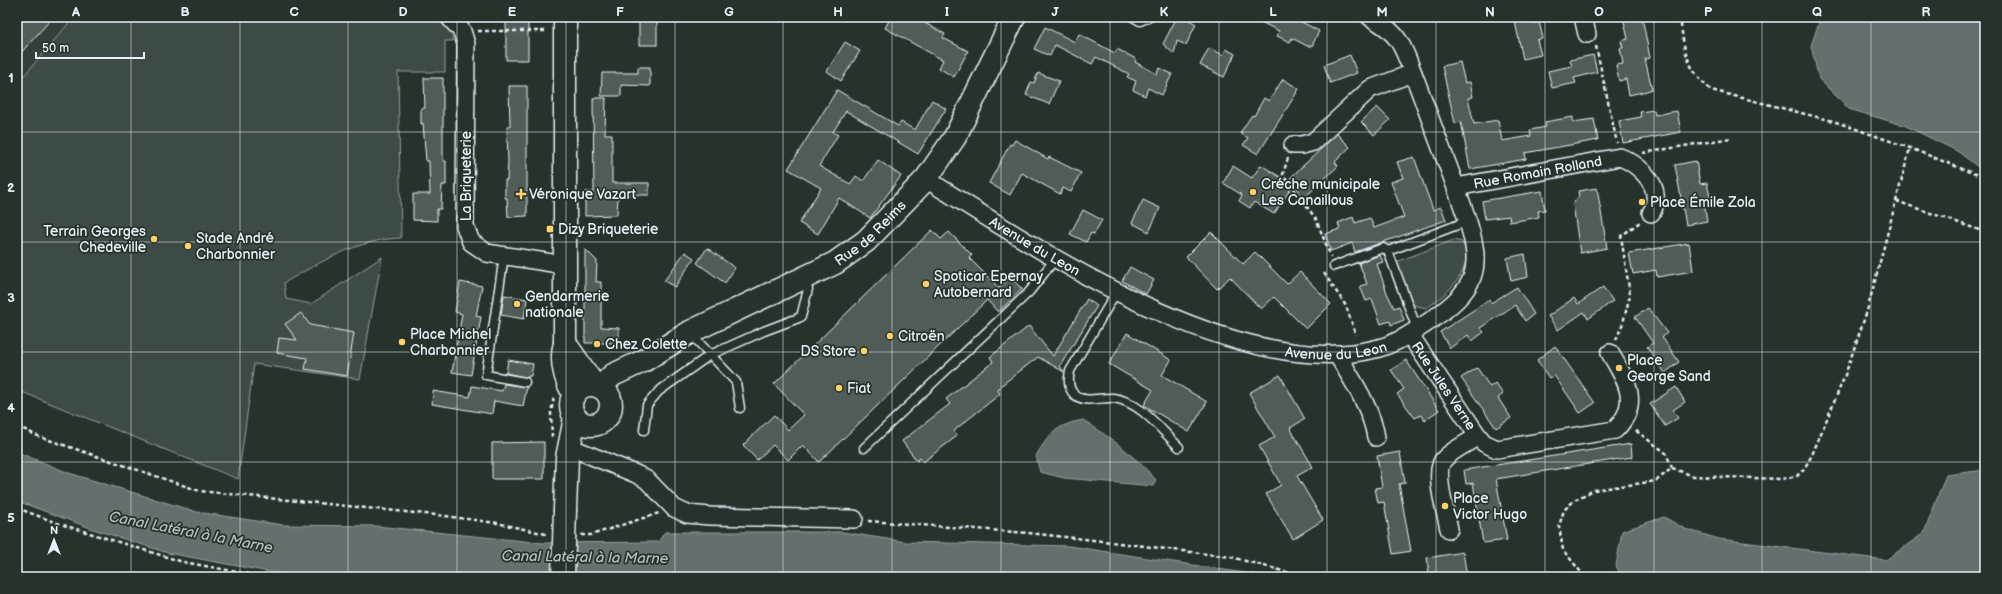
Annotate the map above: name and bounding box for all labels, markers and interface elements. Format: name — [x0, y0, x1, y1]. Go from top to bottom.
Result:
text: A — [71, 4, 80, 20]
text: B — [180, 4, 190, 20]
text: C — [289, 4, 299, 20]
text: D — [398, 4, 408, 20]
text: E — [508, 4, 517, 20]
text: F — [616, 4, 624, 20]
text: G — [724, 4, 734, 20]
text: H — [833, 4, 843, 20]
text: I — [945, 4, 949, 20]
text: J — [1051, 4, 1059, 20]
text: K — [1160, 4, 1169, 20]
text: L — [1269, 4, 1277, 20]
text: M — [1376, 4, 1388, 20]
text: N — [1485, 4, 1495, 20]
text: O — [1594, 4, 1604, 20]
text: P — [1704, 4, 1713, 20]
text: Q — [1812, 4, 1822, 20]
text: R — [1922, 4, 1931, 20]
scale bar — [36, 34, 144, 60]
text: 50 m — [42, 41, 69, 56]
text: 1 — [8, 70, 14, 86]
street label: La Briqueterie — [458, 131, 475, 221]
street label: Rue Romain Rolland — [1472, 152, 1603, 193]
place label: Créche municipale Les Canaillous — [1261, 176, 1380, 209]
text: 2 — [7, 180, 15, 196]
place label: Véronique Vazart — [529, 186, 637, 203]
marker: Créche municipale Les Canaillous — [1248, 187, 1258, 197]
marker: Véronique Vazart — [516, 189, 526, 199]
place label: Place Émile Zola — [1650, 193, 1756, 211]
street label: Rue de Reims — [831, 197, 910, 270]
marker: Place Émile Zola — [1637, 197, 1647, 207]
street label: Avenue du Leon — [986, 213, 1083, 280]
place label: Dizy Briqueterie — [558, 221, 658, 238]
place label: Terrain Georges Chedeville — [43, 223, 146, 256]
marker: Dizy Briqueterie — [545, 224, 555, 234]
place label: Stade André Charbonnier — [196, 230, 276, 263]
marker: Terrain Georges Chedeville — [149, 234, 159, 244]
marker: Stade André Charbonnier — [183, 241, 193, 251]
place label: Spoticar Epernay Autobernard — [934, 268, 1044, 301]
marker: Spoticar Epernay Autobernard — [921, 279, 931, 289]
place label: Gendarmerie nationale — [525, 288, 609, 321]
text: 3 — [7, 290, 15, 306]
marker: Gendarmerie nationale — [512, 299, 522, 309]
place label: Place Michel Charbonnier — [410, 326, 491, 359]
place label: Citroën — [898, 328, 945, 345]
marker: Citroën — [885, 331, 895, 341]
place label: Chez Colette — [605, 336, 687, 353]
marker: Place Michel Charbonnier — [397, 337, 407, 347]
street label: Avenue du Leon — [1284, 338, 1389, 364]
street label: Rue Jules Verne — [1408, 338, 1479, 433]
marker: Chez Colette — [592, 339, 602, 349]
place label: DS Store — [801, 343, 856, 360]
marker: DS Store — [859, 346, 869, 356]
place label: Place George Sand — [1627, 352, 1711, 385]
marker: Place George Sand — [1614, 363, 1624, 373]
place label: Fiat — [847, 380, 872, 397]
marker: Fiat — [834, 383, 844, 393]
text: 4 — [7, 400, 15, 416]
place label: Place Victor Hugo — [1453, 490, 1527, 523]
marker: Place Victor Hugo — [1440, 501, 1450, 511]
water label: Canal Latéral à la Marne — [107, 507, 275, 558]
text: 5 — [7, 510, 15, 526]
north arrow — [34, 520, 74, 560]
text: N — [50, 524, 58, 537]
water label: Canal Latéral à la Marne — [501, 547, 669, 568]

